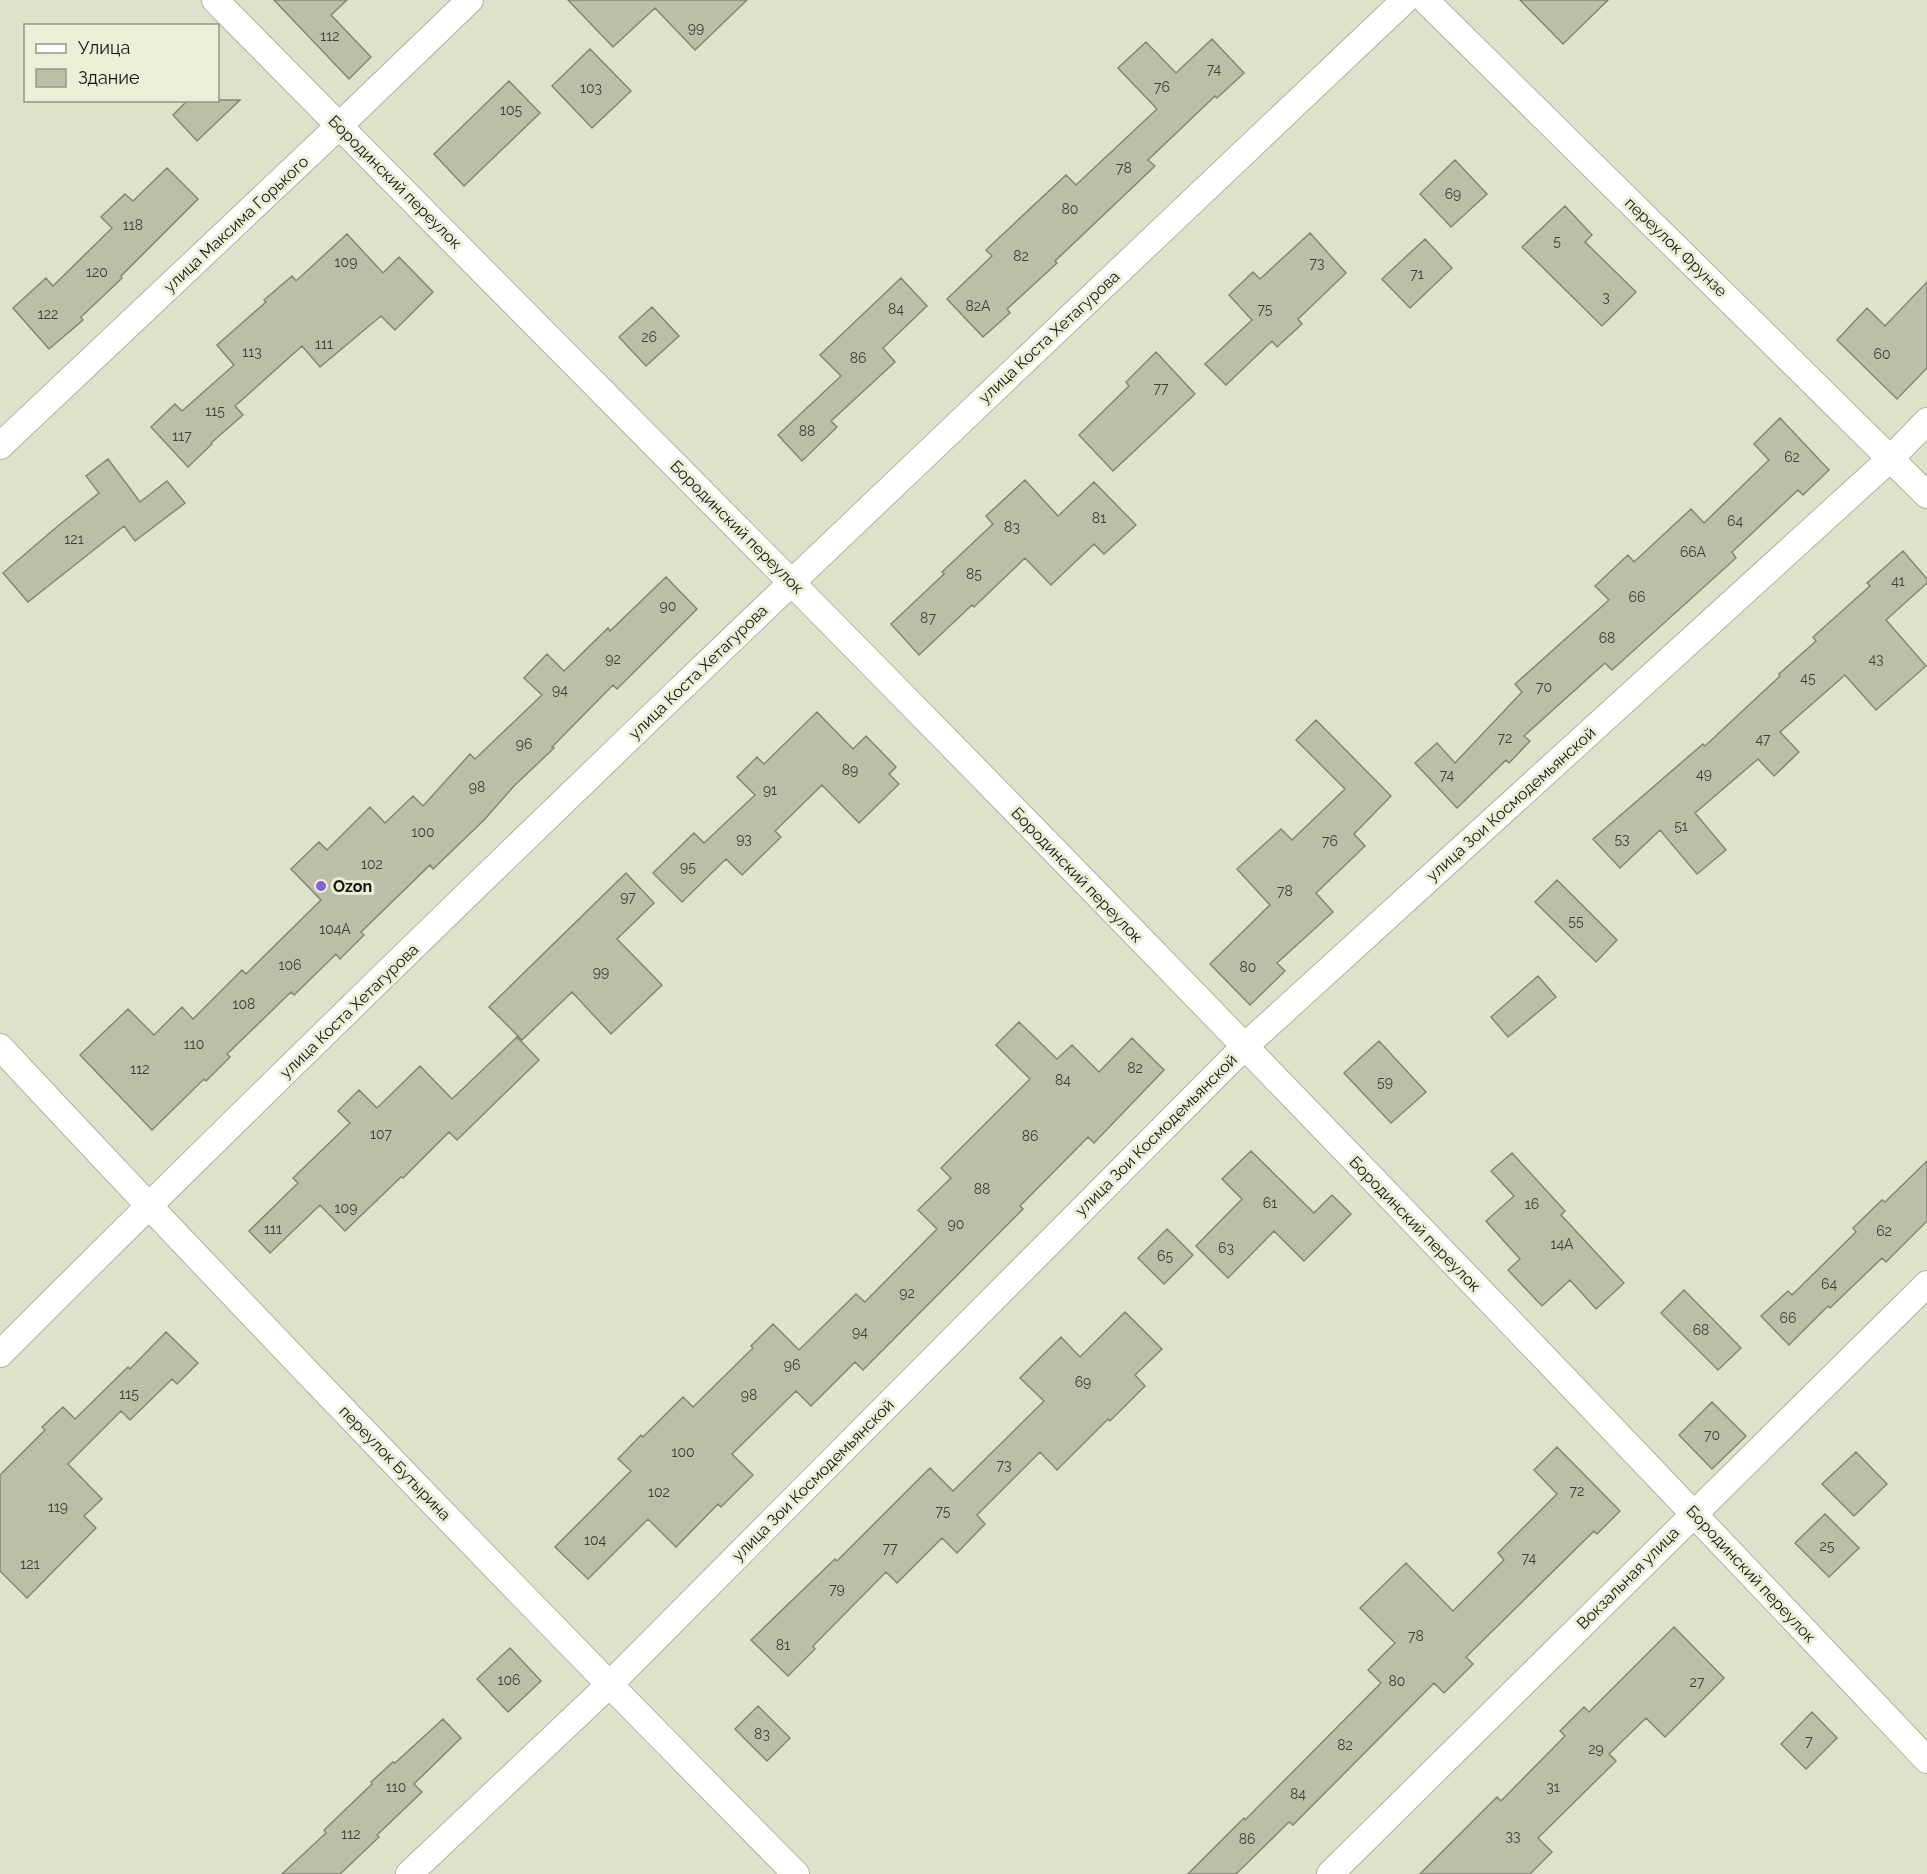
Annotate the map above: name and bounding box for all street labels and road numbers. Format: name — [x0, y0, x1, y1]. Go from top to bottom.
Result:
street label: Бородинский переулок — [324, 111, 466, 253]
street label: улица Максима Горького — [160, 152, 312, 296]
street label: переулок Фрунзе — [1621, 193, 1731, 301]
street label: улица Коста Хетагурова — [975, 267, 1123, 407]
street label: Бородинский переулок — [666, 456, 808, 598]
street label: улица Коста Хетагурова — [625, 601, 771, 743]
street label: улица Зои Космодемьянской — [1423, 723, 1599, 885]
street label: Бородинский переулок — [1007, 803, 1147, 947]
street label: улица Коста Хетагурова — [276, 940, 422, 1082]
street label: улица Зои Космодемьянской — [1071, 1050, 1241, 1220]
street label: Бородинский переулок — [1345, 1152, 1485, 1296]
street label: улица Зои Космодемьянской — [728, 1395, 898, 1565]
street label: переулок Бутырина — [335, 1402, 455, 1524]
street label: Бородинский переулок — [1682, 1501, 1820, 1647]
street label: Вокзальная улица — [1573, 1523, 1683, 1633]

